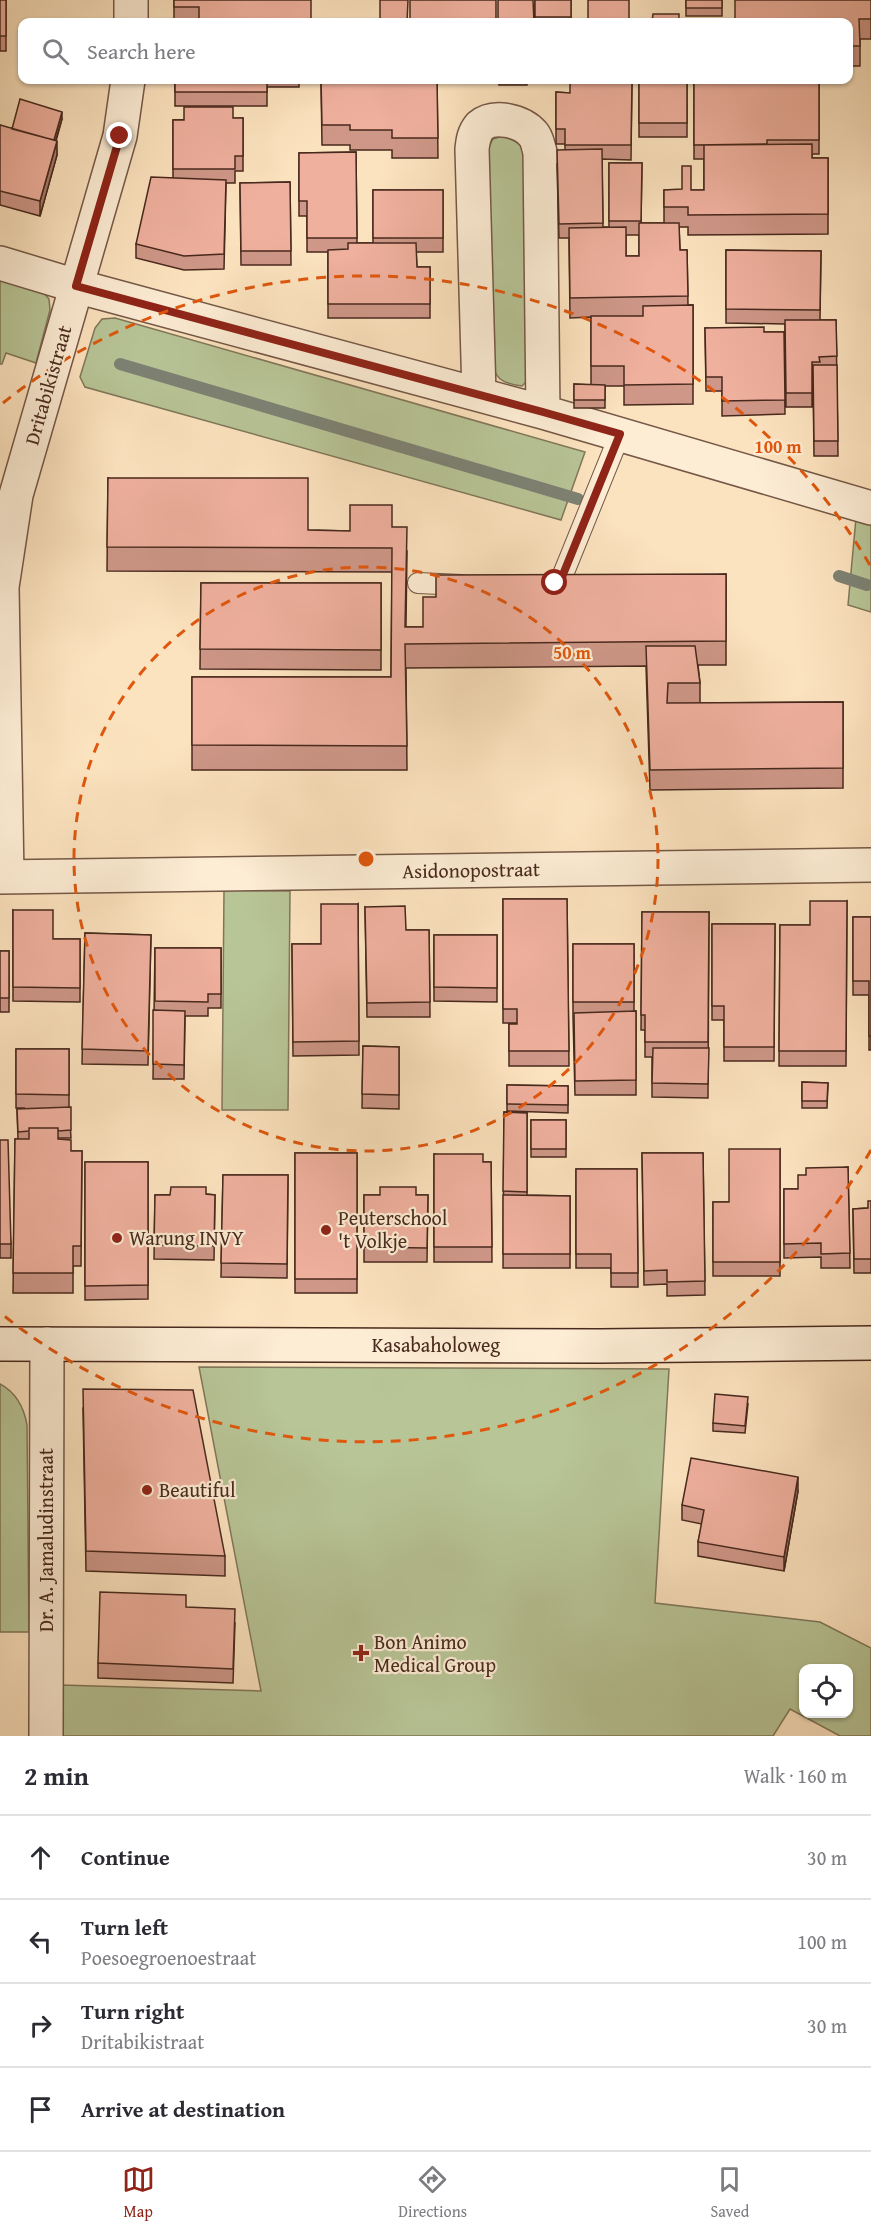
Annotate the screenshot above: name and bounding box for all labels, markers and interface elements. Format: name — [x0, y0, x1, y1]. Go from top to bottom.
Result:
search box — [18, 18, 853, 84]
icon: search — [39, 35, 72, 68]
text: Search here — [87, 35, 196, 67]
route end — [106, 122, 132, 148]
street label: Dritabikistraat — [17, 322, 78, 448]
text: 100 m — [754, 433, 802, 460]
route start — [541, 569, 567, 595]
text: 50 m — [553, 639, 592, 666]
centre of rings — [356, 849, 376, 869]
street label: Asidonopostraat — [402, 854, 540, 885]
place label: Peuterschool 't Volkje — [338, 1203, 448, 1255]
place label: Warung INVY — [129, 1223, 244, 1252]
marker: Peuterschool 't Volkje — [319, 1223, 333, 1237]
marker: Warung INVY — [110, 1231, 124, 1245]
street label: Kasabaholoweg — [372, 1330, 500, 1359]
street label: Dr. A. Jamaludinstraat — [31, 1448, 60, 1632]
place label: Beautiful — [159, 1475, 236, 1504]
marker: Beautiful — [140, 1483, 154, 1497]
place label: Bon Animo Medical Group — [374, 1627, 496, 1679]
marker: Bon Animo Medical Group — [352, 1644, 370, 1662]
map controls — [799, 1664, 853, 1718]
button: locate — [799, 1664, 853, 1718]
text: 2 min — [24, 1756, 89, 1795]
text: Walk · 160 m — [744, 1761, 847, 1790]
icon: ahead — [24, 1841, 57, 1874]
text: Continue — [81, 1841, 170, 1873]
text: 30 m — [807, 1843, 847, 1872]
text: Turn left — [81, 1911, 168, 1943]
icon: left — [24, 1925, 57, 1958]
text: 100 m — [797, 1927, 847, 1956]
text: Poesoegroenoestraat — [81, 1943, 256, 1972]
text: Turn right — [81, 1995, 184, 2027]
icon: right — [24, 2009, 57, 2042]
text: 30 m — [807, 2011, 847, 2040]
text: Dritabikistraat — [81, 2027, 204, 2056]
icon: arrive — [24, 2093, 57, 2126]
text: Arrive at destination — [81, 2093, 285, 2125]
tab: Map — [122, 2163, 155, 2223]
tab: Directions — [398, 2163, 467, 2223]
tab: Saved — [710, 2163, 749, 2223]

